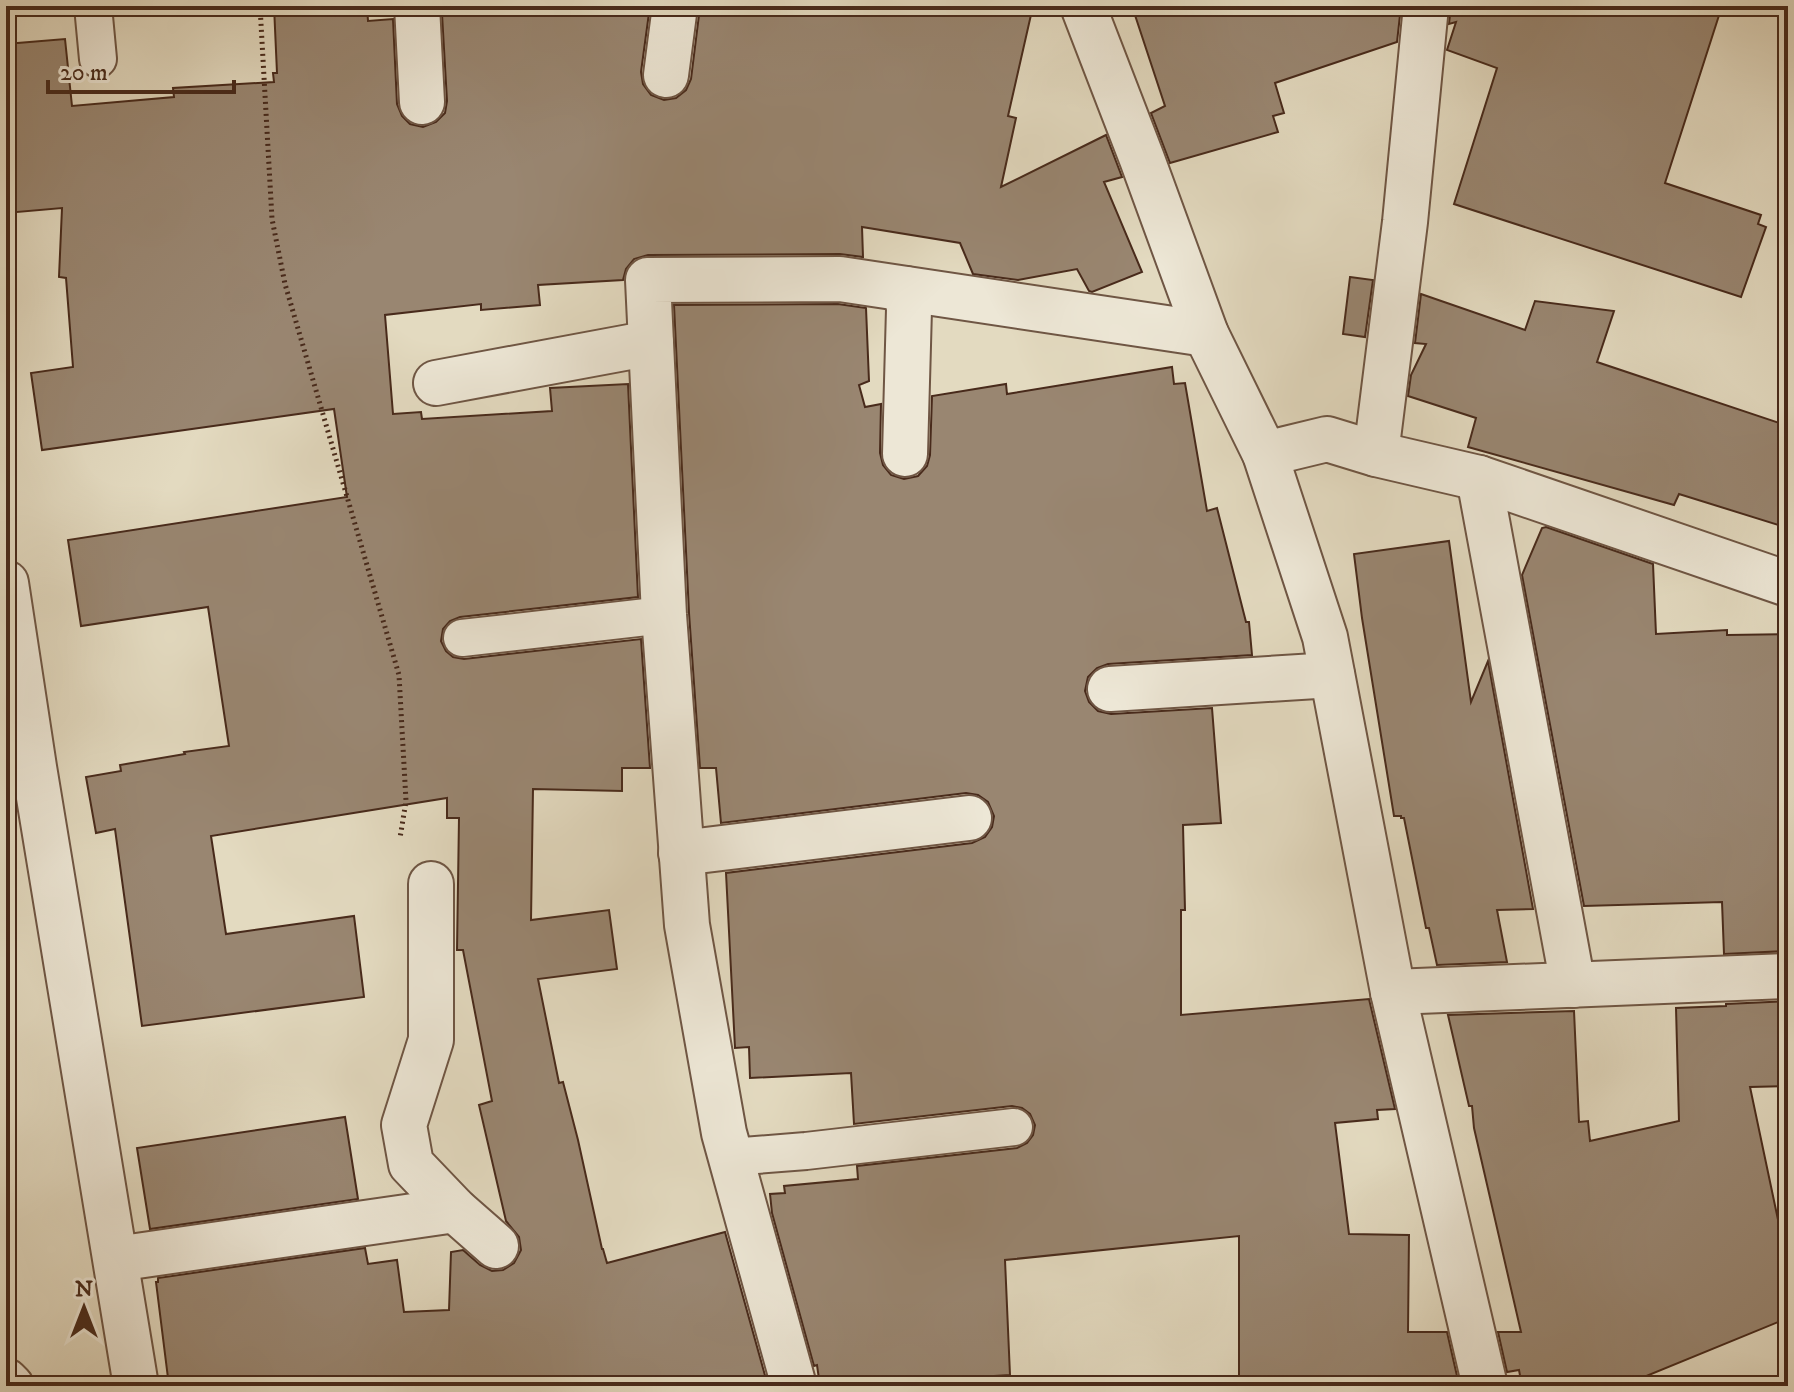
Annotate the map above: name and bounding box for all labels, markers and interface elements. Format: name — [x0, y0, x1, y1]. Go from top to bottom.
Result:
scale bar — [48, 44, 234, 94]
text: 20 m — [60, 58, 108, 88]
north arrow — [44, 1268, 124, 1348]
text: N — [75, 1276, 93, 1303]

